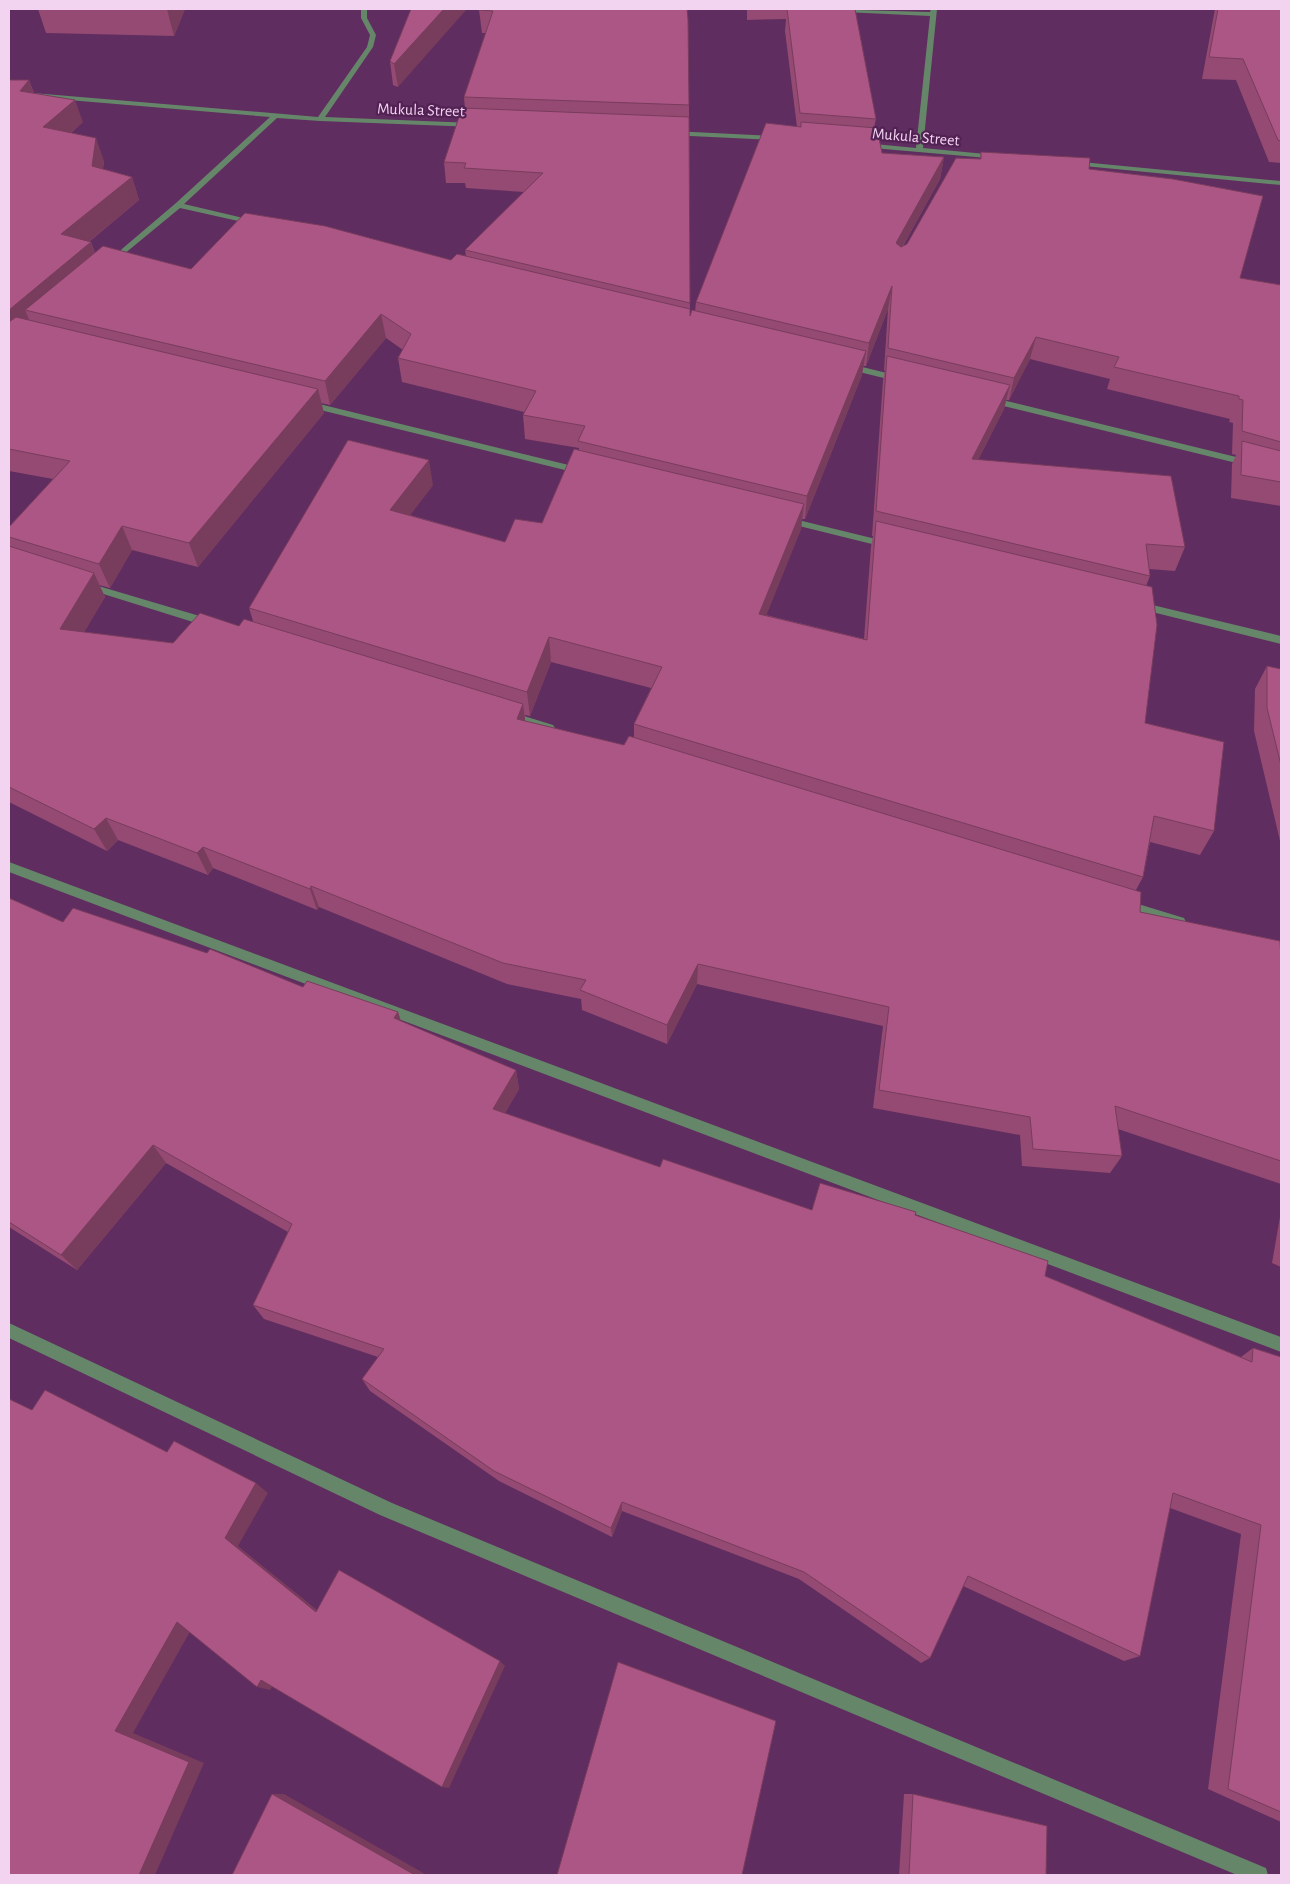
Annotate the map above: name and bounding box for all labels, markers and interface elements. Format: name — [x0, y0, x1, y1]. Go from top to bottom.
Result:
street label: Mukula Street — [377, 100, 465, 120]
street label: Mukula Street — [872, 125, 960, 149]

